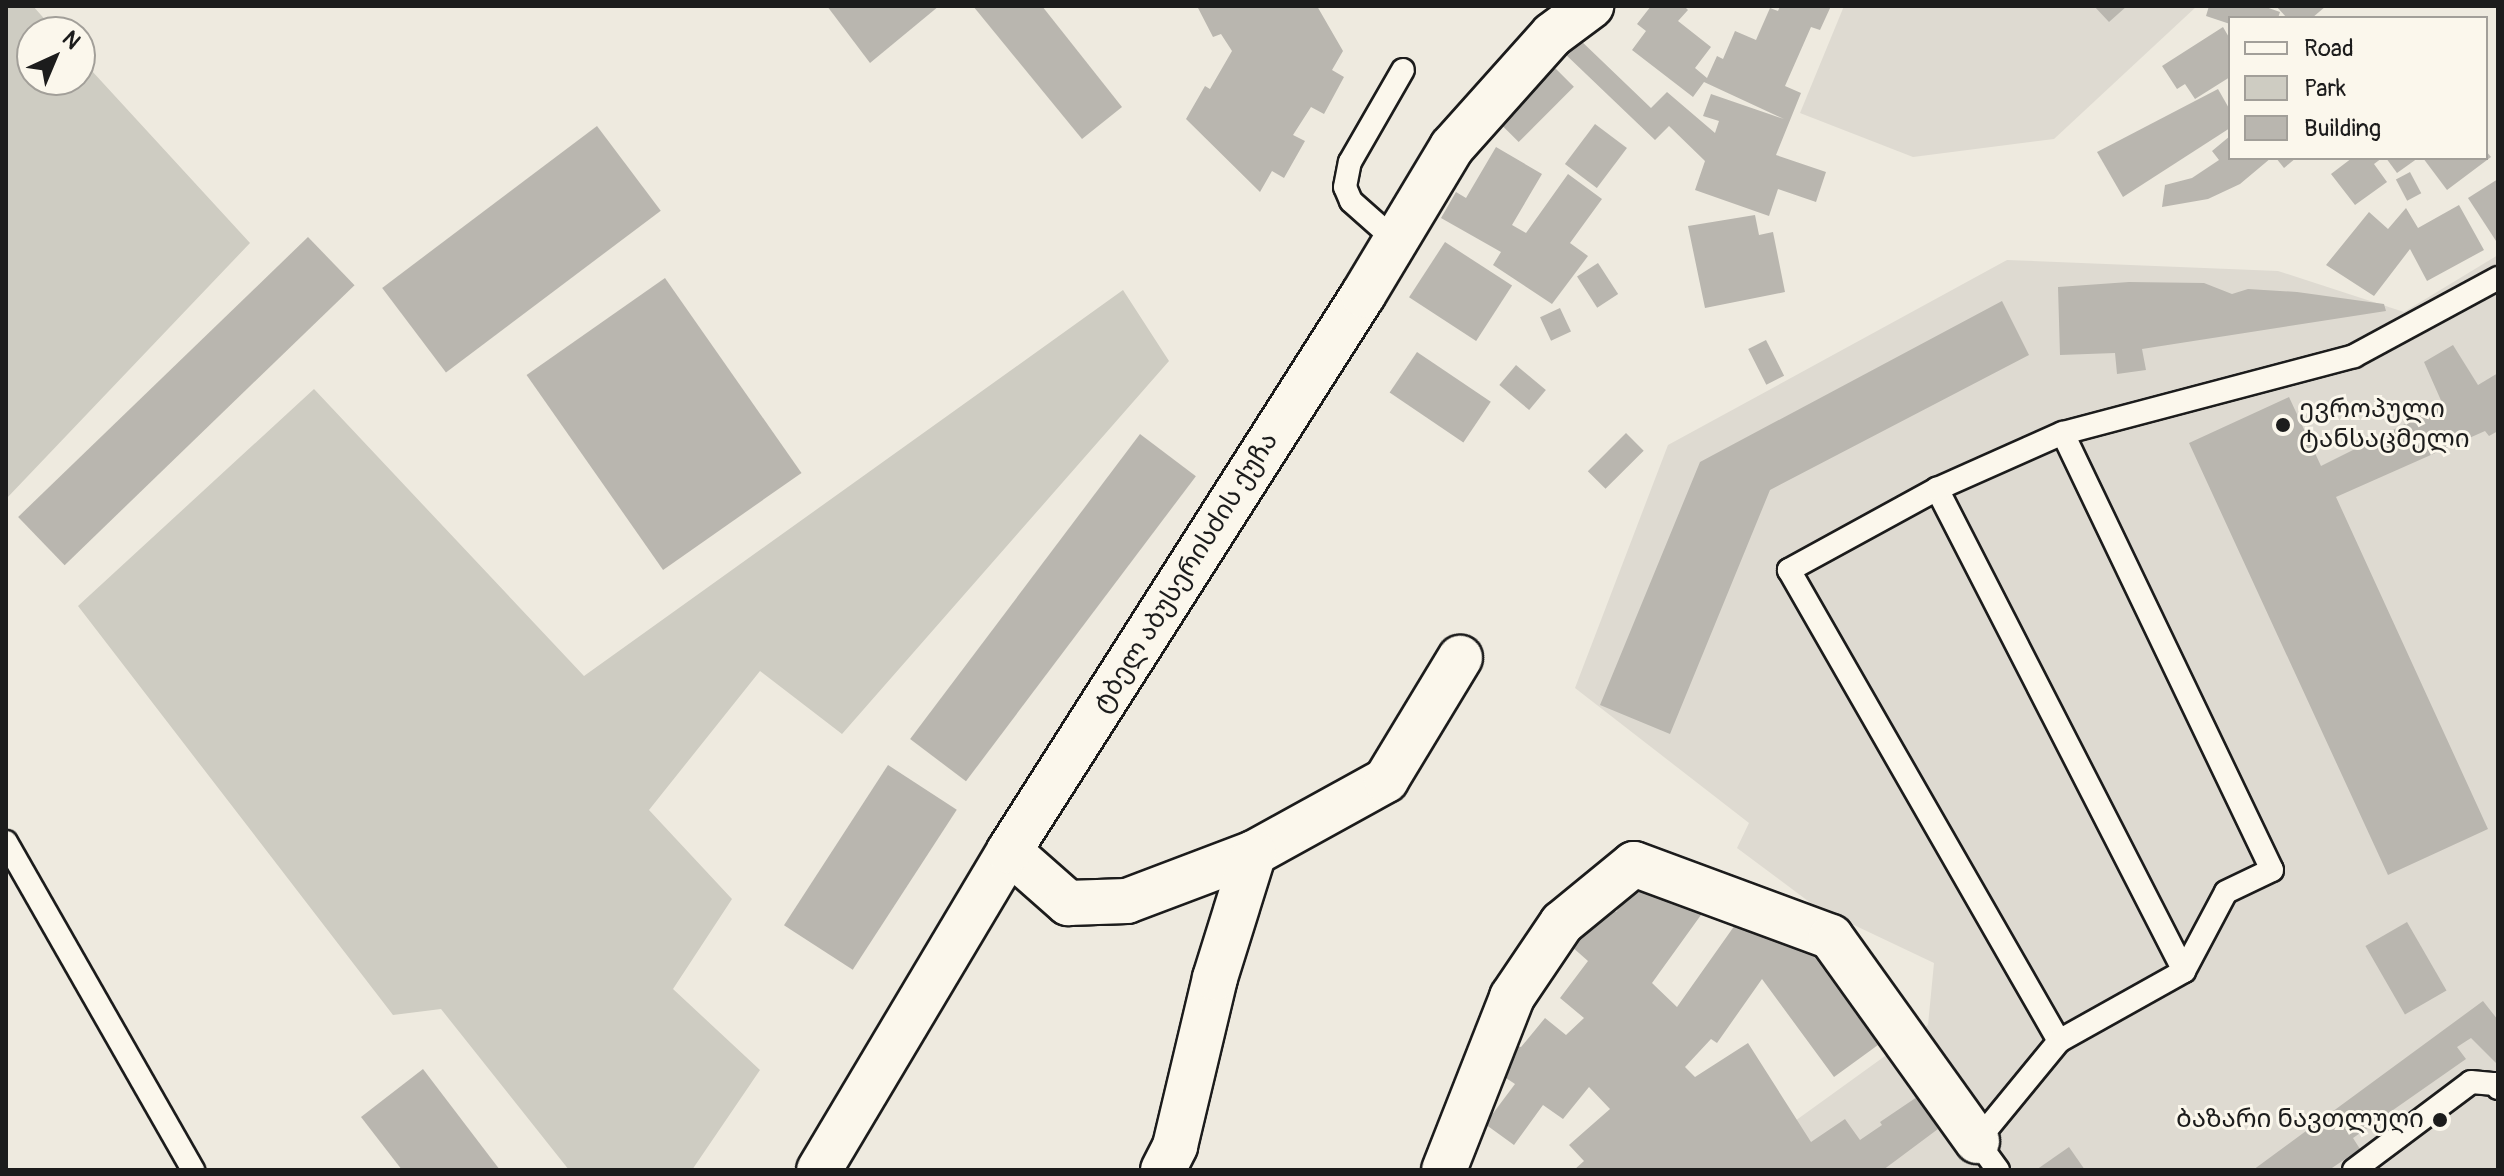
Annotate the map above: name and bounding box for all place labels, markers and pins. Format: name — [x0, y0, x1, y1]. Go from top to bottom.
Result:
place label: ევროპული ტანსაცმელი — [2299, 394, 2470, 456]
marker: ევროპული ტანსაცმელი — [2274, 416, 2292, 434]
place label: ბაზარი ნავთლუღი — [2176, 1104, 2424, 1136]
marker: ბაზარი ნავთლუღი — [2431, 1111, 2449, 1129]

